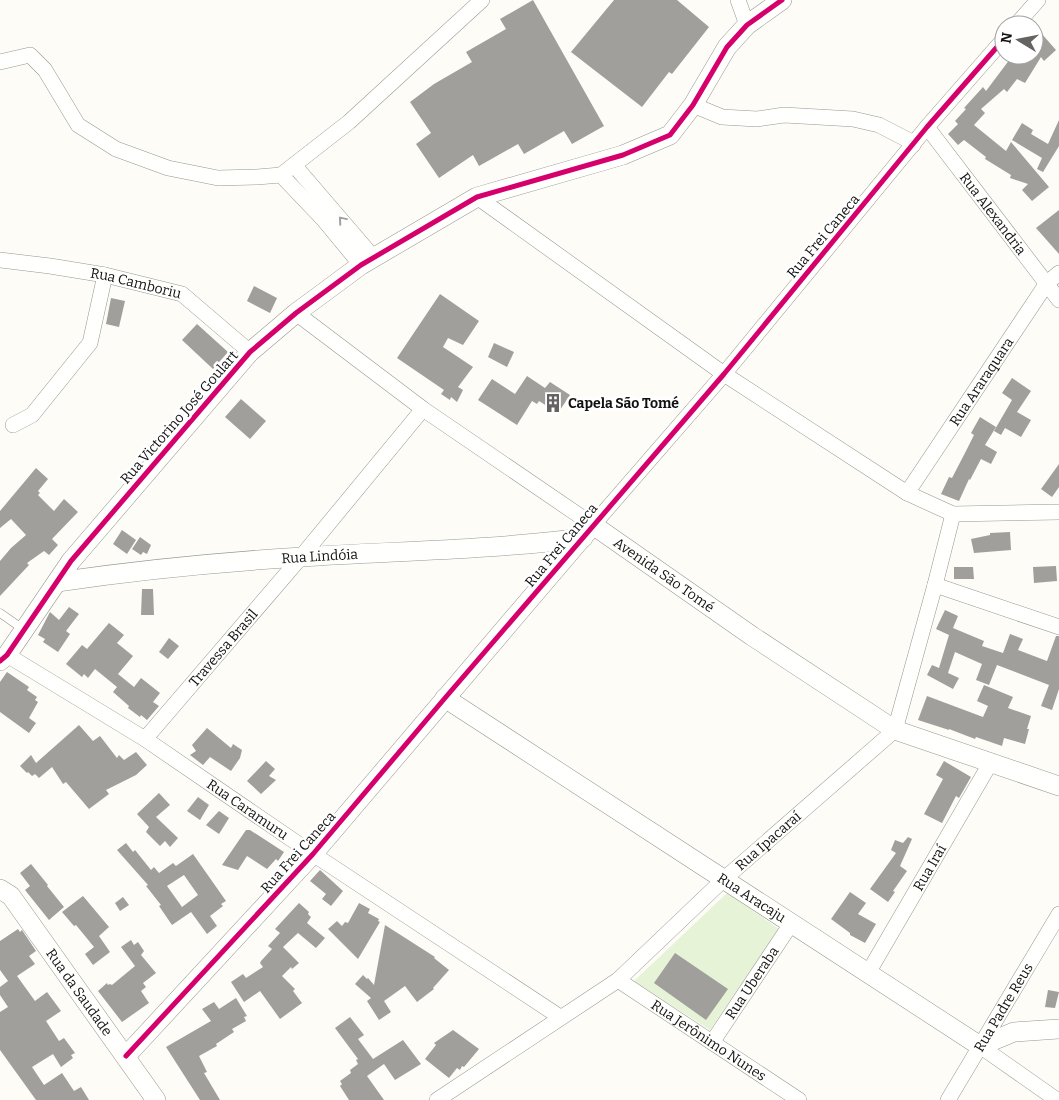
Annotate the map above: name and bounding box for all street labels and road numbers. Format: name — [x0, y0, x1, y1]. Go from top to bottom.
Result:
street label: Rua Alexandria — [956, 169, 1030, 259]
street label: Rua Frei Caneca — [784, 191, 863, 282]
street label: Rua Camboriu — [89, 265, 183, 303]
street label: Rua Araraquara — [946, 334, 1017, 429]
street label: Rua Victorino José Goulart — [117, 347, 242, 487]
street label: Rua Frei Caneca — [522, 500, 601, 591]
street label: Avenida São Tomé — [610, 534, 717, 616]
street label: Rua Lindóia — [281, 546, 359, 567]
street label: Travessa Brasil — [186, 606, 261, 690]
street label: Rua Caramuru — [203, 776, 292, 844]
street label: Rua Ipacaraí — [732, 807, 805, 874]
street label: Rua Frei Caneca — [257, 808, 340, 897]
street label: Rua Iraí — [910, 841, 950, 894]
street label: Rua Aracaju — [714, 870, 789, 927]
street label: Rua Uberaba — [722, 943, 783, 1023]
street label: Rua da Saudade — [42, 946, 116, 1039]
street label: Rua Padre Reus — [971, 960, 1037, 1055]
street label: Rua Jerônimo Nunes — [648, 996, 769, 1085]

